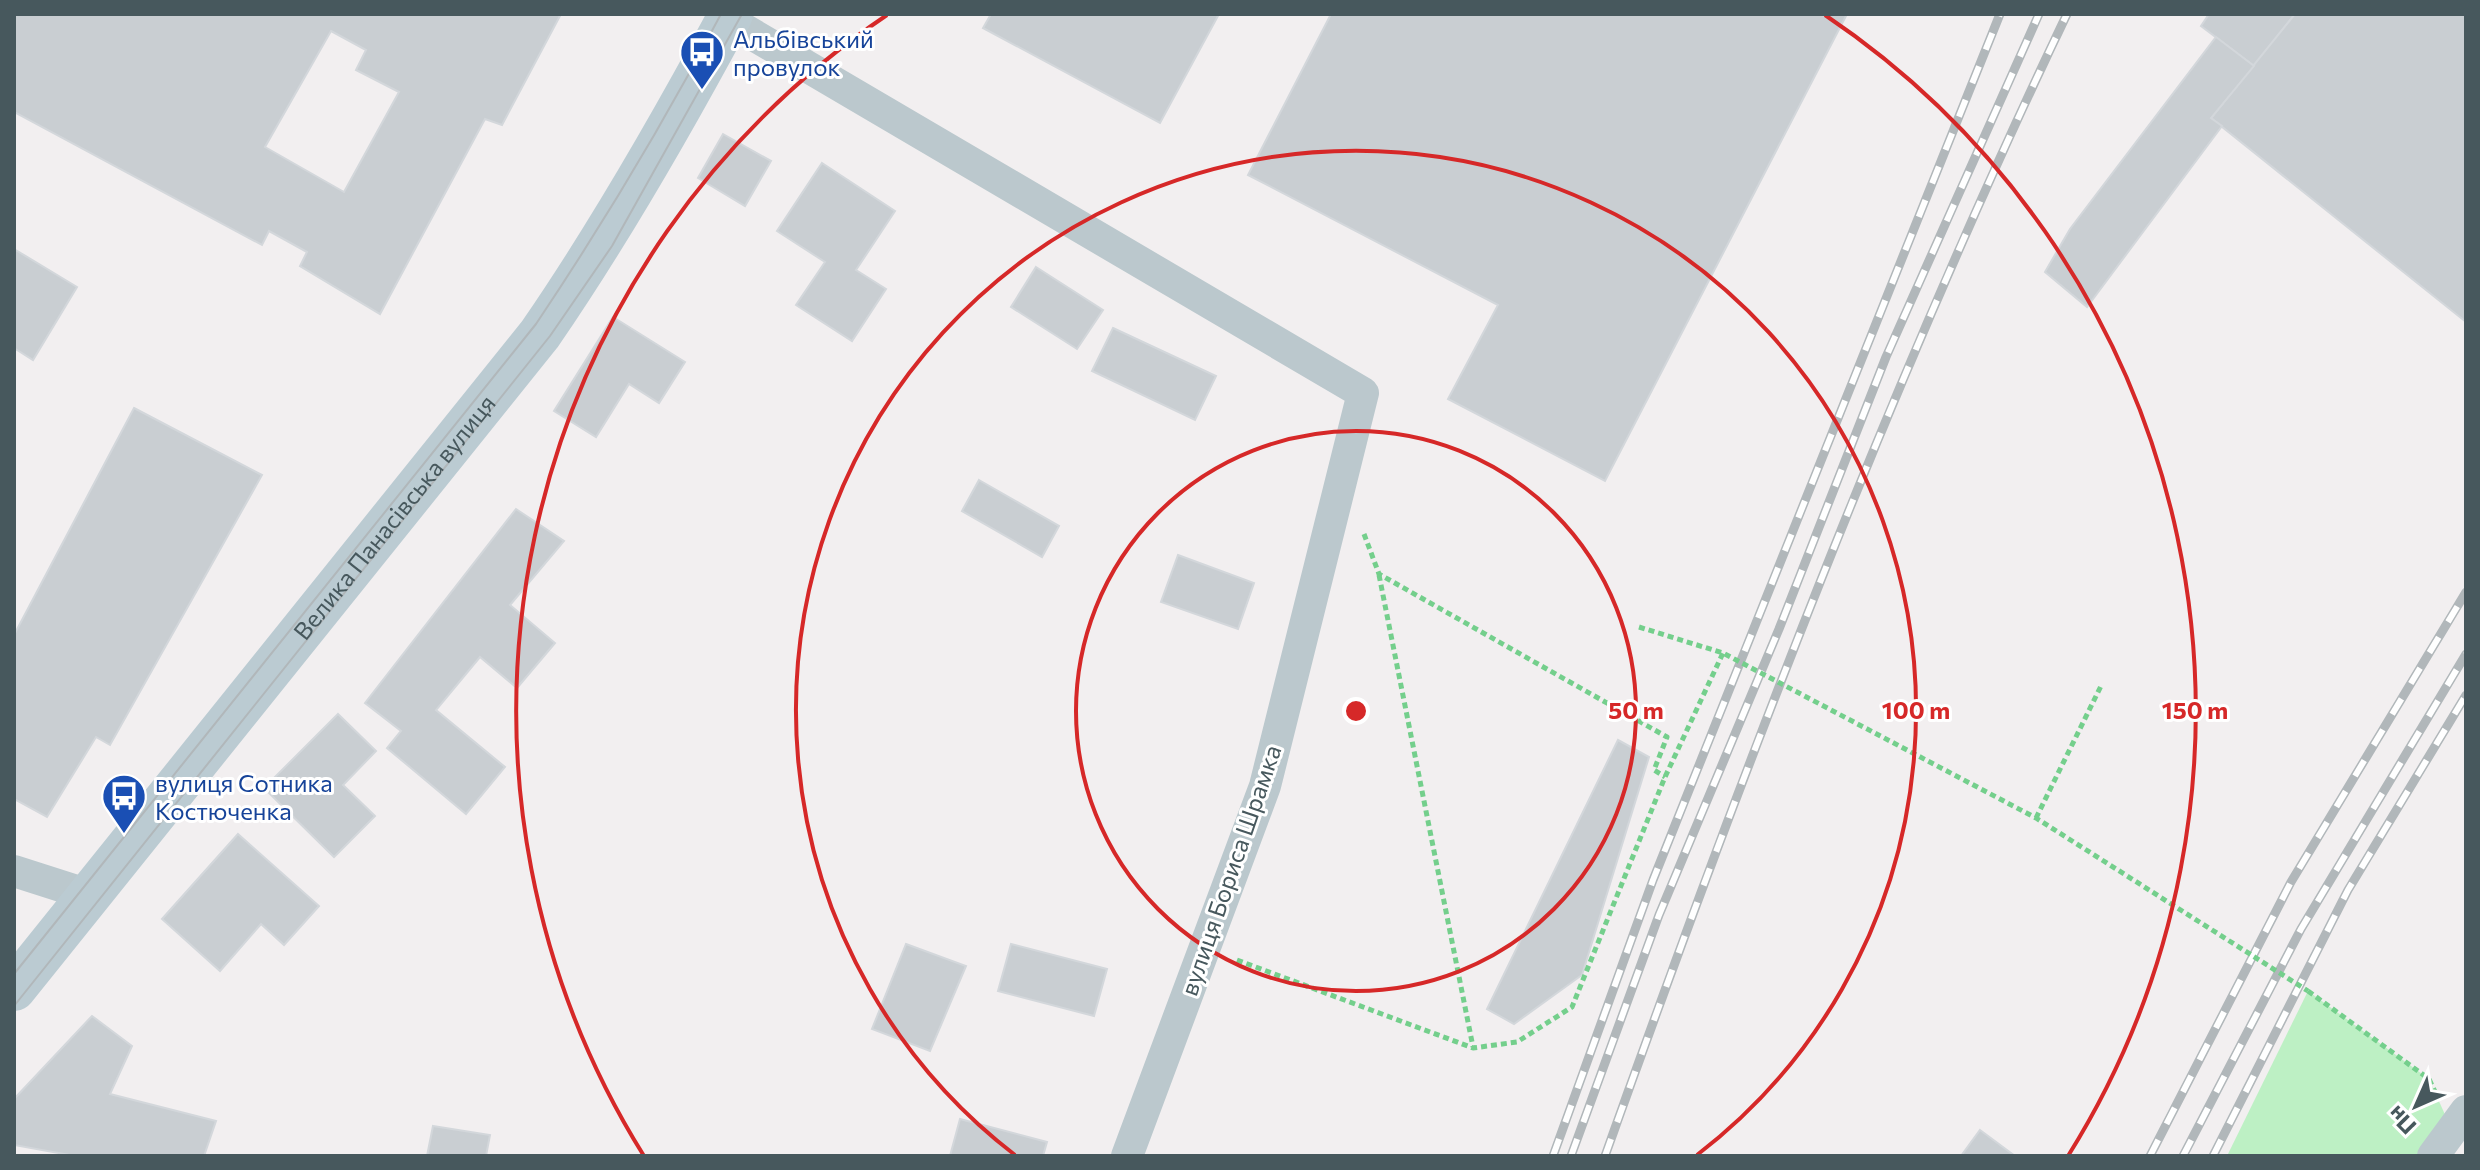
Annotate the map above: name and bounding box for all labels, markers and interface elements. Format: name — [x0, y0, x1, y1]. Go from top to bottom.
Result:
place label: Альбівський провулок — [733, 24, 874, 81]
bus stop icon: Альбівський провулок — [678, 28, 726, 91]
street label: Велика Панасівська вулиця — [286, 388, 500, 645]
text: 50 m — [1608, 695, 1664, 724]
text: 100 m — [1882, 695, 1950, 724]
text: 150 m — [2162, 695, 2228, 724]
centre of rings — [1342, 697, 1370, 725]
street label: вулиця Бориса Шрамка — [1173, 741, 1287, 999]
place label: вулиця Сотника Костюченка — [155, 768, 333, 825]
bus stop icon: вулиця Сотника Костюченка — [100, 772, 148, 835]
north arrow — [2376, 1066, 2456, 1146]
text: Пн — [2382, 1101, 2421, 1140]

